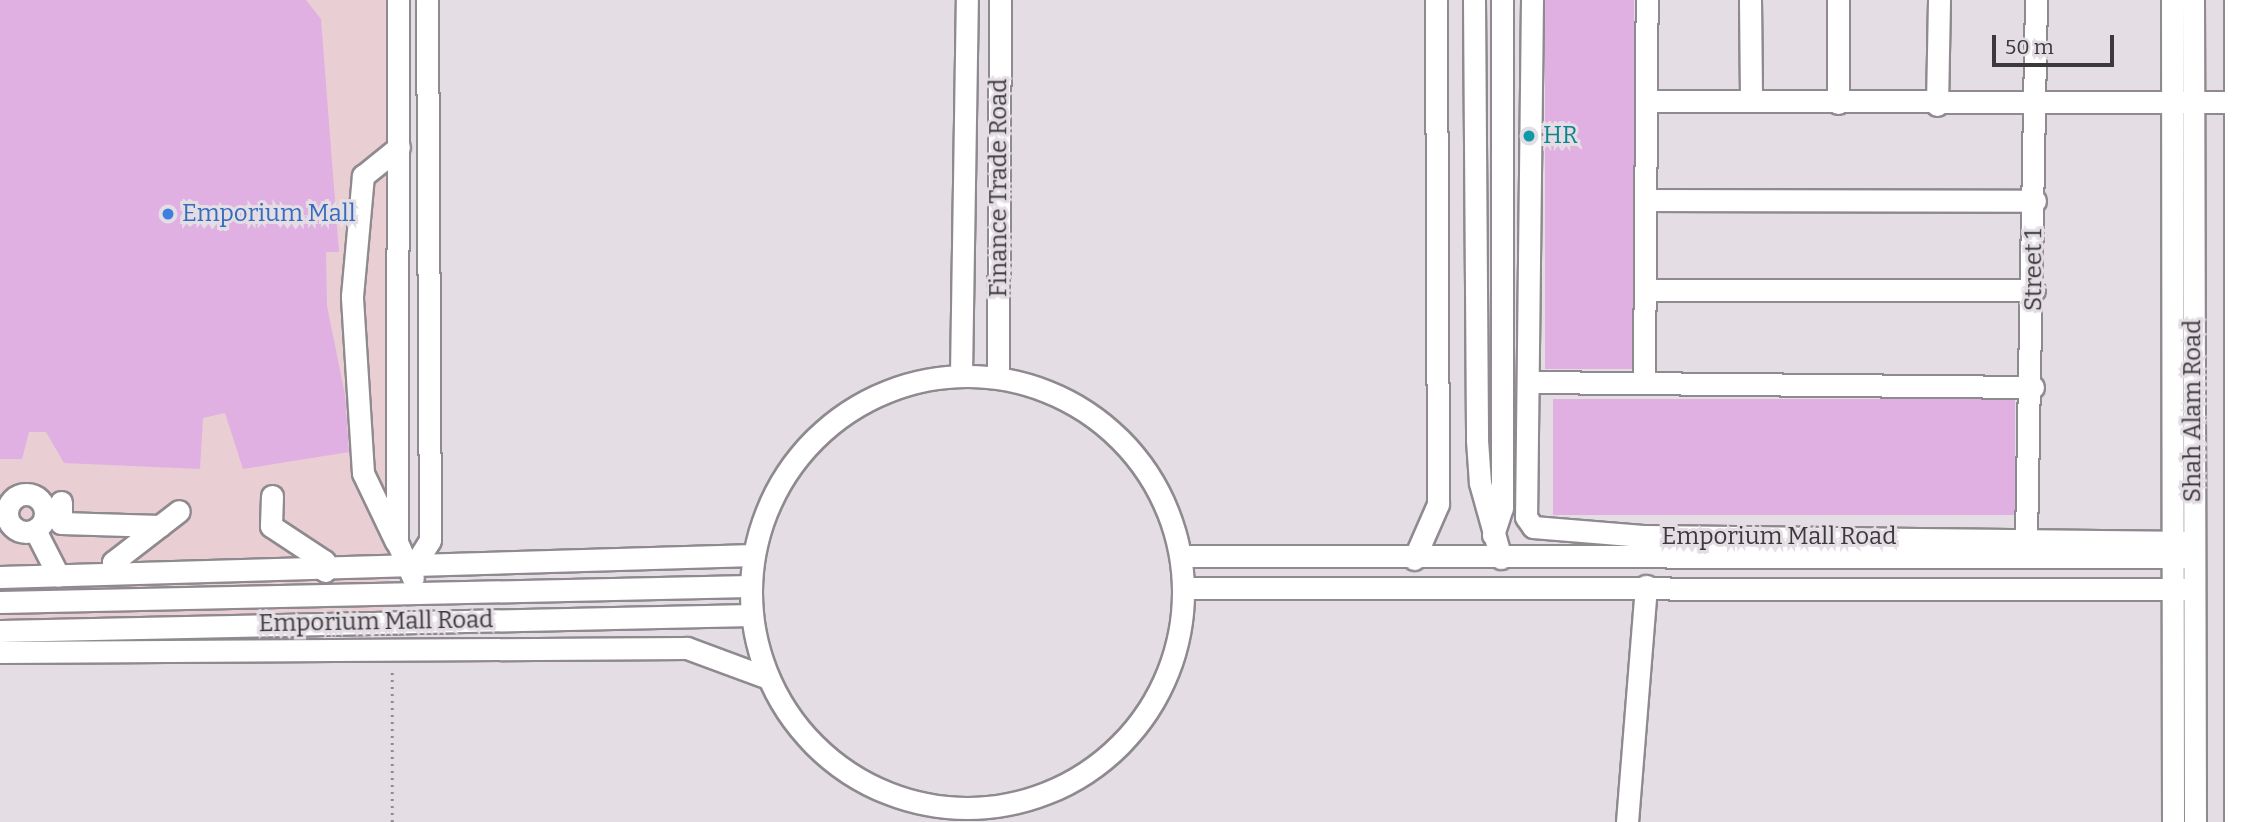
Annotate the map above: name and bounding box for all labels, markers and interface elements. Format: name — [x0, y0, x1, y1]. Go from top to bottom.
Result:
scale bar — [1996, 21, 2118, 65]
text: 50 m — [2005, 34, 2054, 60]
street label: Finance Trade Road — [985, 79, 1013, 297]
place label: HR — [1543, 122, 1578, 150]
marker: HR — [1521, 128, 1537, 144]
place label: Emporium Mall — [182, 200, 356, 228]
marker: Emporium Mall — [160, 206, 176, 222]
street label: Street 1 — [2020, 229, 2048, 311]
street label: Shah Alam Road — [2179, 320, 2207, 502]
street label: Emporium Mall Road — [1662, 523, 1896, 551]
street label: Emporium Mall Road — [258, 606, 494, 638]

